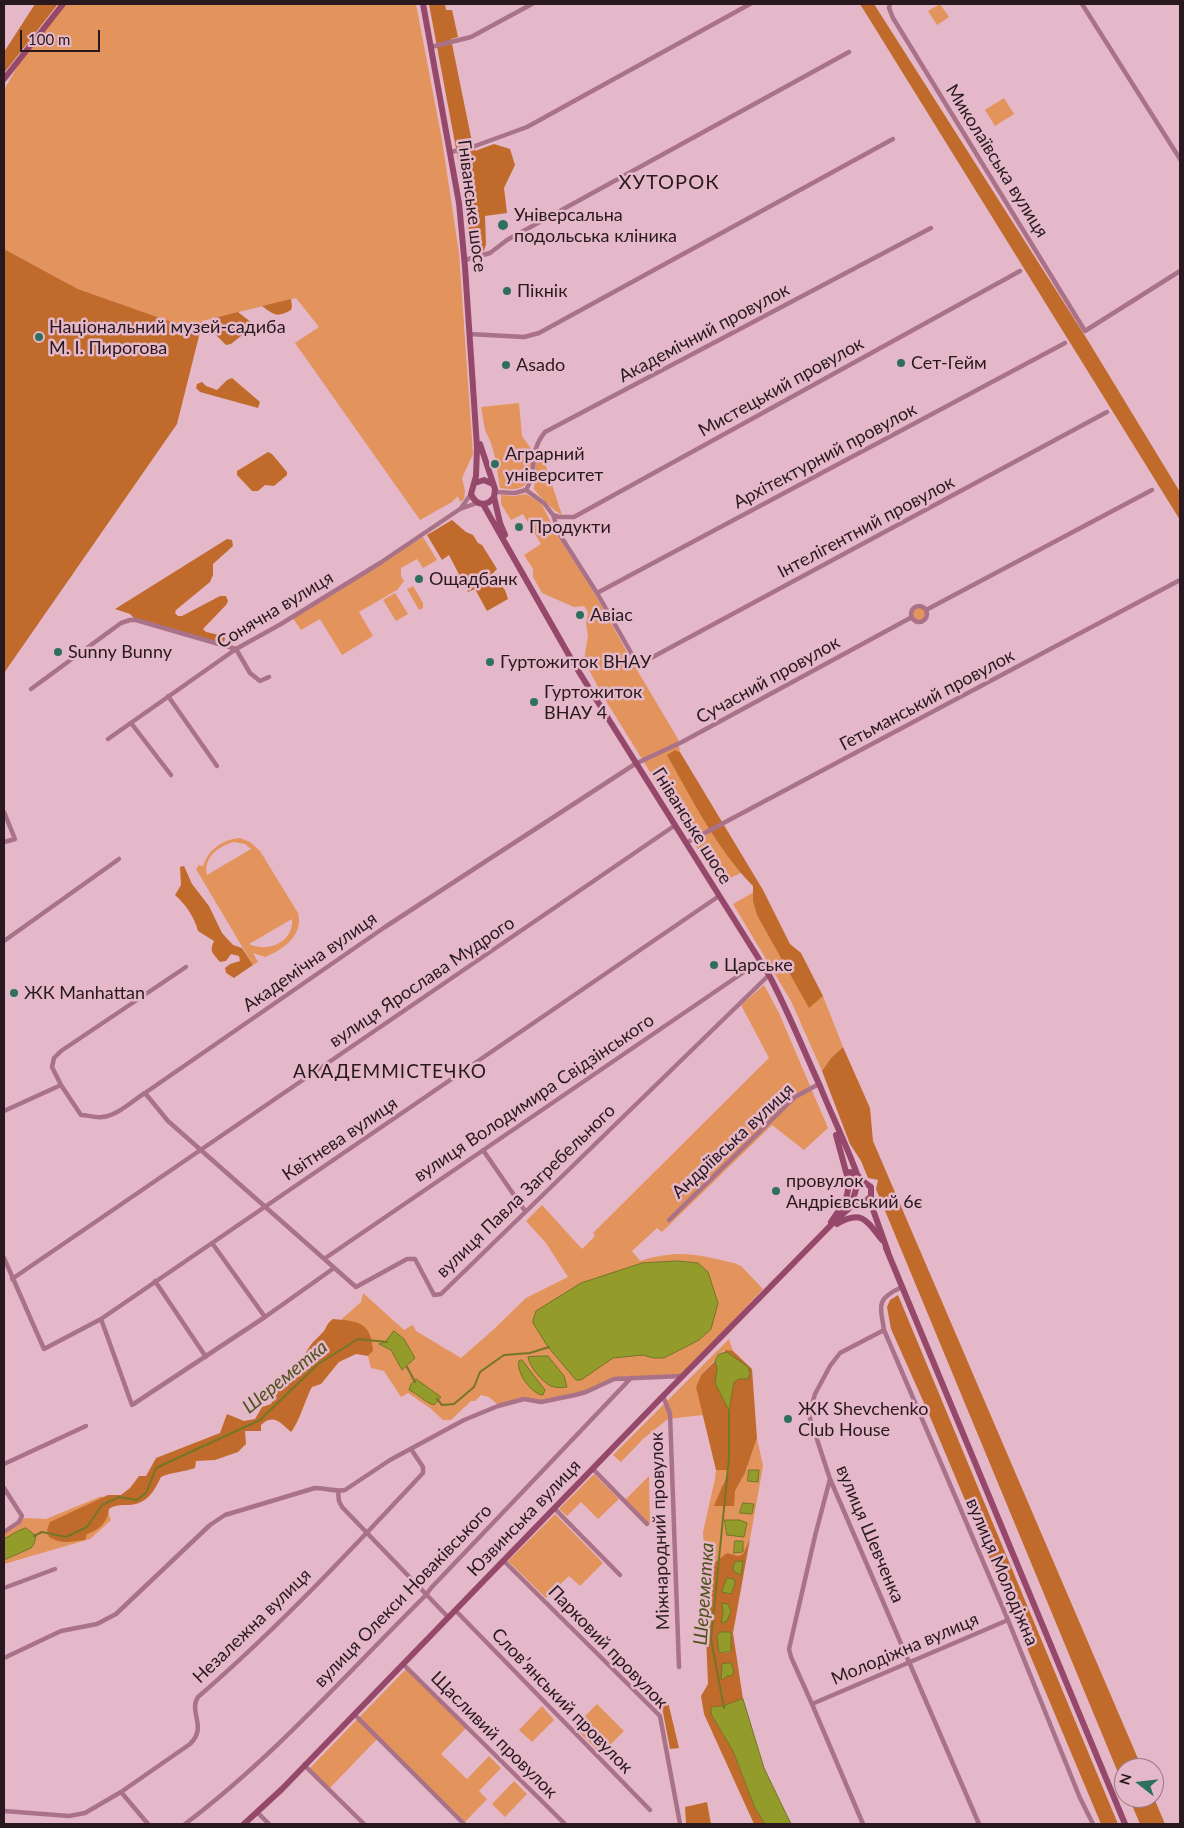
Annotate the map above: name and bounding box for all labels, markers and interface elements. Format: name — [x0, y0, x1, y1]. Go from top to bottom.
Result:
scale bar — [22, 20, 102, 52]
text: 100 m — [28, 30, 70, 48]
street label: Миколаївська вулиця — [941, 80, 1053, 242]
street label: Гніванське шосе — [453, 139, 491, 273]
district label: ХУТОРОК — [618, 171, 720, 195]
place label: Універсальна подольська кліника — [514, 204, 677, 246]
marker: Універсальна подольська кліника — [496, 218, 510, 232]
street label: Академічний провулок — [615, 279, 793, 387]
place label: Пікнік — [517, 280, 568, 302]
marker: Пікнік — [501, 285, 513, 297]
place label: Національний музей-садиба М. І. Пирогова — [49, 316, 286, 358]
marker: Національний музей-садиба М. І. Пирогова — [33, 331, 45, 343]
street label: Мистецький провулок — [695, 333, 867, 441]
place label: Сет-Гейм — [911, 352, 987, 374]
place label: Asado — [516, 354, 565, 376]
marker: Сет-Гейм — [895, 357, 907, 369]
marker: Asado — [500, 359, 512, 371]
street label: Архітектурний провулок — [730, 399, 920, 513]
place label: Аграрний університет — [505, 443, 603, 486]
marker: Аграрний університет — [489, 458, 501, 470]
street label: Інтелігентний провулок — [774, 471, 958, 583]
place label: Продукти — [529, 516, 611, 538]
marker: Продукти — [513, 521, 525, 533]
street label: Сонячна вулиця — [213, 567, 337, 653]
place label: Ощадбанк — [429, 568, 518, 590]
marker: Ощадбанк — [413, 573, 425, 585]
place label: Авіас — [590, 604, 633, 626]
marker: Авіас — [574, 609, 586, 621]
street label: Сучасний провулок — [692, 632, 844, 728]
place label: Sunny Bunny — [68, 641, 172, 663]
street label: Гетьманський провулок — [836, 645, 1018, 755]
marker: Sunny Bunny — [52, 646, 64, 658]
place label: Гуртожиток ВНАУ — [500, 651, 651, 673]
marker: Гуртожиток ВНАУ — [484, 656, 496, 668]
place label: Гуртожиток ВНАУ 4 — [544, 681, 642, 724]
marker: Гуртожиток ВНАУ 4 — [528, 696, 540, 708]
street label: Гніванське шосе — [648, 764, 736, 888]
street label: Академічна вулиця — [239, 908, 381, 1016]
street label: вулиця Ярослава Мудрого — [325, 912, 519, 1052]
place label: Царське — [724, 954, 793, 976]
marker: Царське — [708, 959, 720, 971]
place label: ЖК Manhattan — [24, 982, 145, 1004]
marker: ЖК Manhattan — [8, 987, 20, 999]
street label: вулиця Володимира Свідзінського — [410, 1009, 658, 1187]
district label: АКАДЕММІСТЕЧКО — [291, 1061, 489, 1083]
street label: Андріївська вулиця — [667, 1079, 799, 1203]
street label: Квітнева вулиця — [278, 1093, 402, 1185]
street label: вулиця Павла Загребельного — [432, 1100, 620, 1282]
place label: провулок Андрієвський 6є — [786, 1170, 922, 1212]
marker: провулок Андрієвський 6є — [770, 1185, 782, 1197]
water label: Шереметка — [238, 1336, 332, 1418]
place label: ЖК Shevchenko Club House — [798, 1398, 928, 1440]
marker: ЖК Shevchenko Club House — [782, 1413, 794, 1425]
street label: Міжнародний провулок — [646, 1432, 674, 1630]
street label: Юзвинська вулиця — [463, 1455, 585, 1581]
street label: вулиця Шевченка — [831, 1462, 909, 1606]
street label: вулиця Молодіжна — [961, 1495, 1043, 1649]
street label: вулиця Олекси Новаківського — [310, 1500, 496, 1692]
water label: Шереметка — [689, 1542, 719, 1646]
street label: Незалежна вулиця — [189, 1564, 315, 1688]
street label: Парковий провулок — [544, 1581, 672, 1713]
street label: Молодіжна вулиця — [828, 1608, 982, 1690]
street label: Словʼянський провулок — [487, 1624, 637, 1778]
street label: Щасливий провулок — [426, 1667, 562, 1803]
north arrow — [1114, 1758, 1164, 1808]
text: N — [1115, 1771, 1135, 1787]

